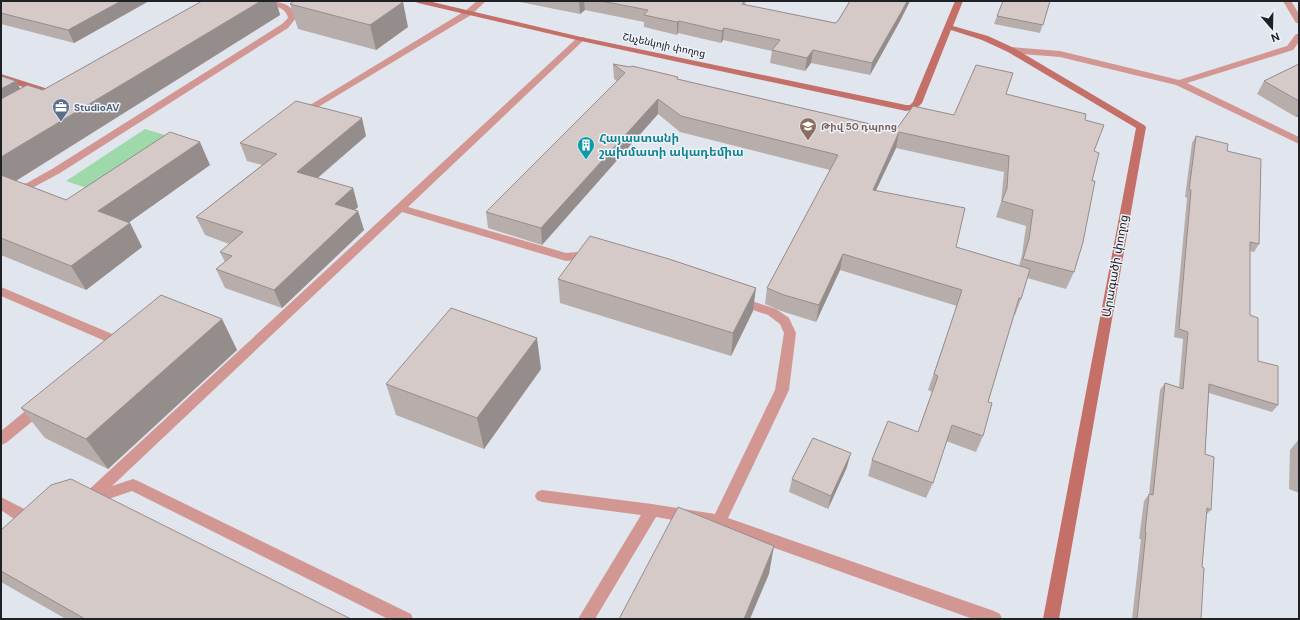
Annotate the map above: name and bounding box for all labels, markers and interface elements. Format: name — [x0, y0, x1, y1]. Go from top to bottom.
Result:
north arrow — [1252, 8, 1292, 48]
text: N — [1269, 29, 1282, 45]
street label: Շևչենկոյի փողոց — [621, 30, 707, 60]
office icon: StudioAV — [51, 97, 71, 122]
place label: StudioAV — [74, 101, 119, 114]
school or university icon: Թիվ 50 դպրոց — [798, 116, 818, 141]
place label: Թիվ 50 դպրոց — [821, 120, 897, 133]
place label: Հայաստանի շախմատի ակադեմիա — [599, 130, 744, 160]
building icon: Հայաստանի շախմատի ակադեմիա — [576, 135, 596, 160]
street label: Արագածի փողոց — [1098, 213, 1132, 319]

